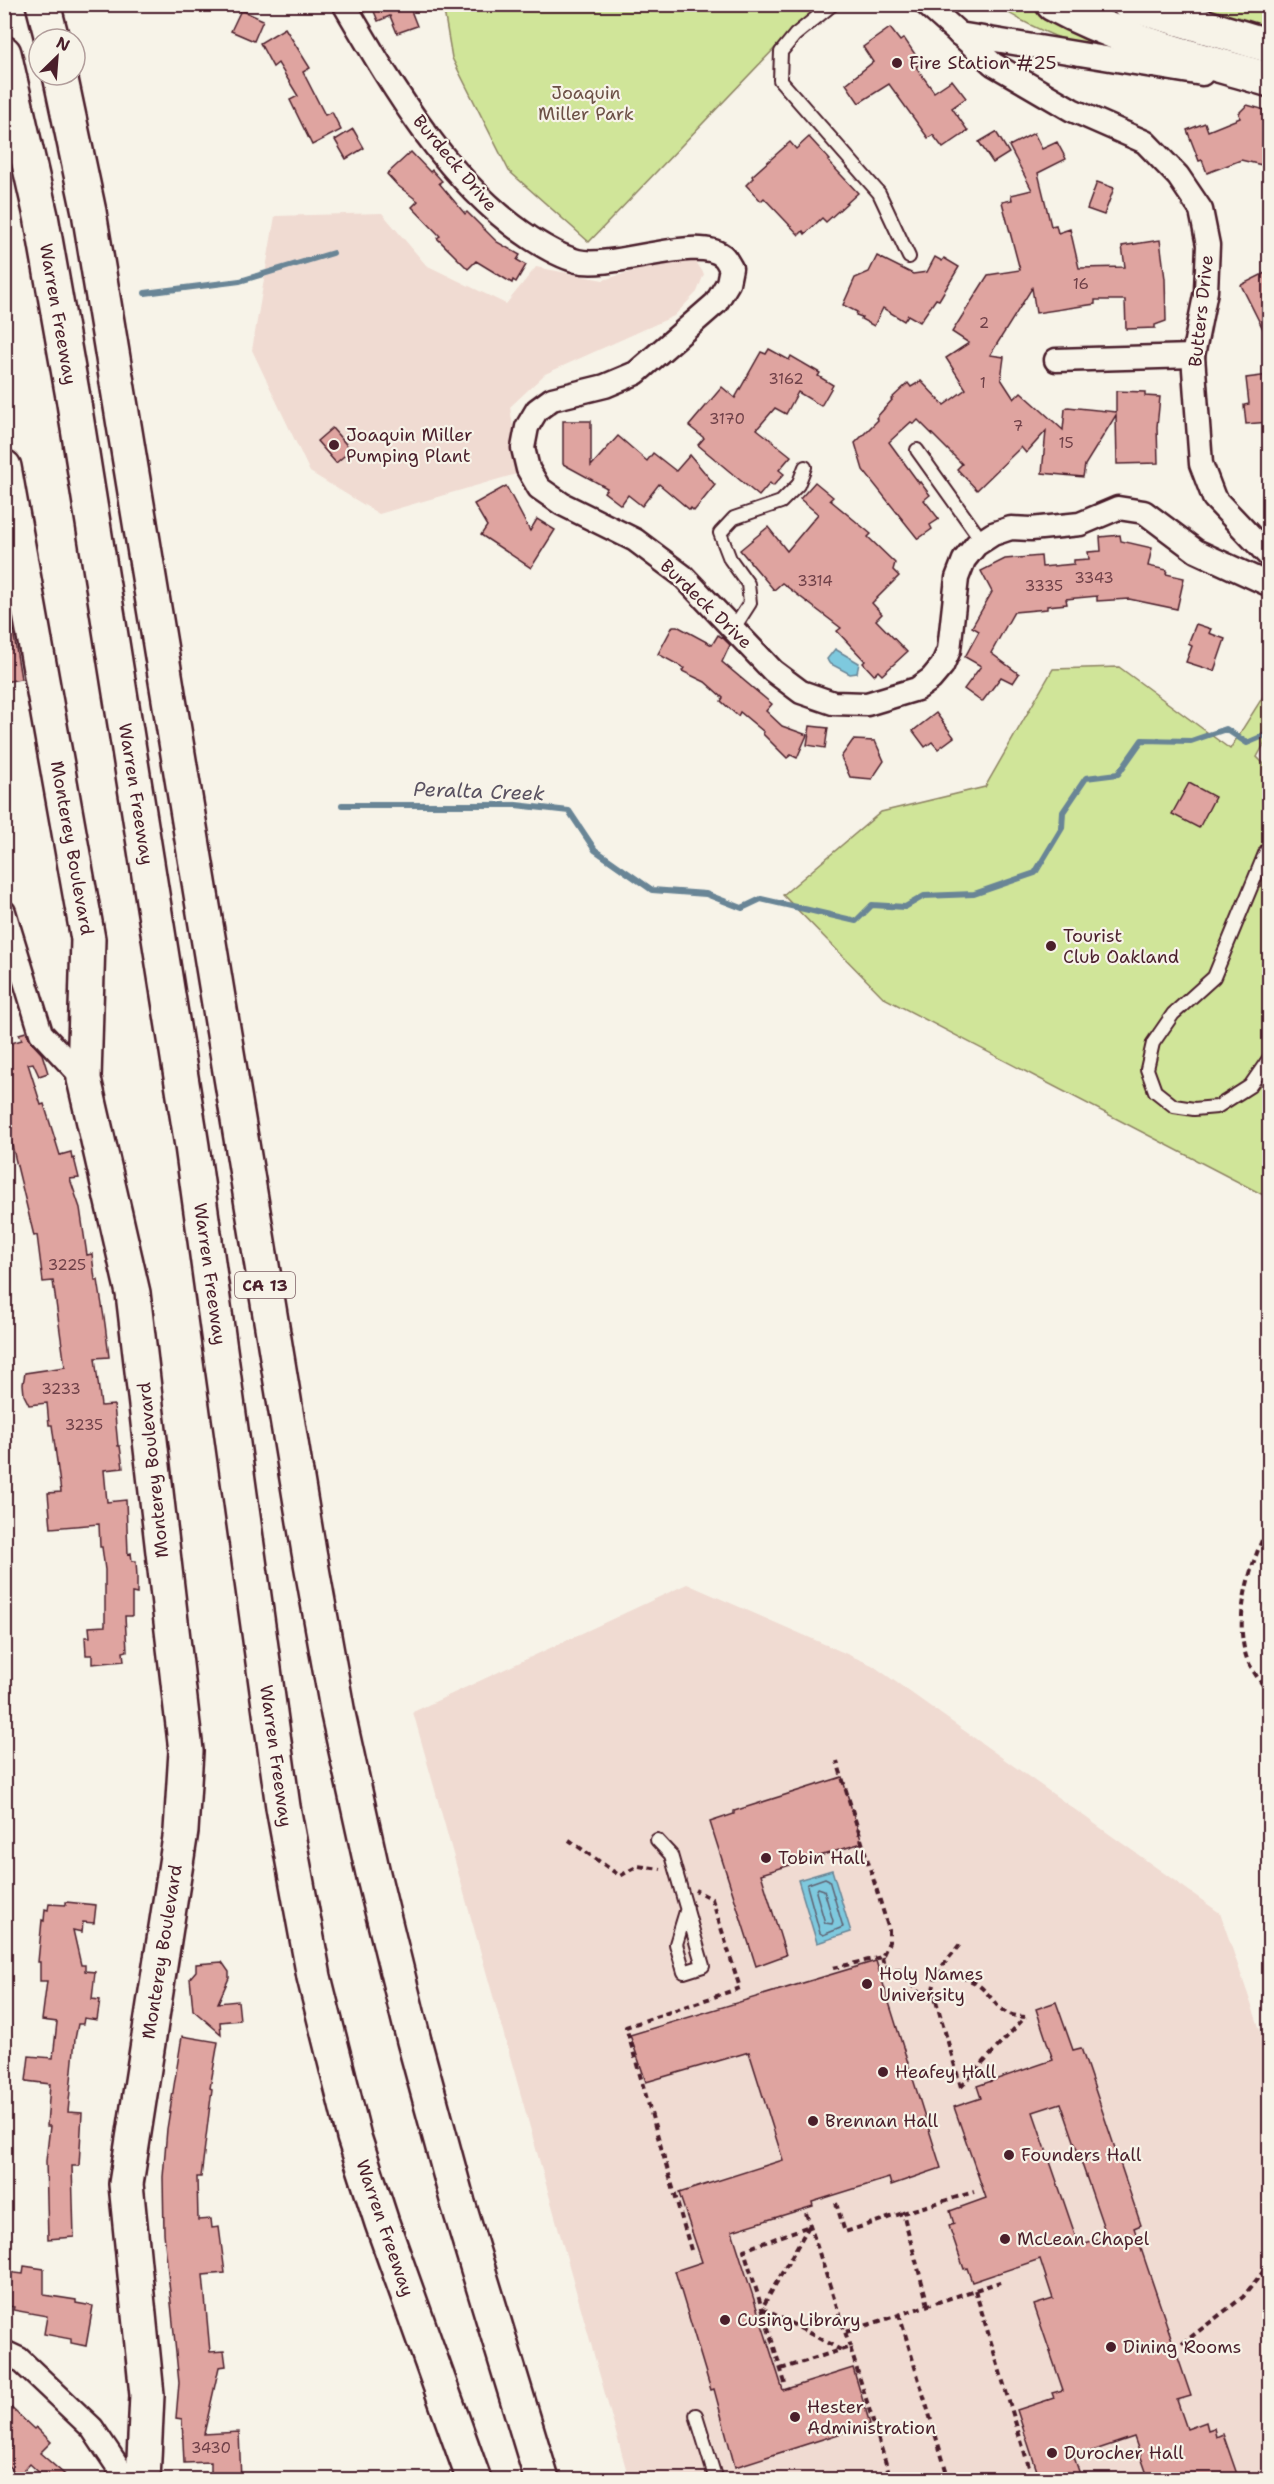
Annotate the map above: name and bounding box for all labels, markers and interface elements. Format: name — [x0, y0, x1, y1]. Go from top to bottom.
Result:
north arrow — [27, 27, 87, 87]
text: N — [53, 32, 73, 56]
place label: Fire Station #25 — [909, 51, 1056, 75]
marker: Fire Station #25 — [890, 56, 904, 70]
park label: Joaquin Miller Park — [538, 81, 634, 126]
street label: Burdeck Drive — [407, 110, 503, 216]
street label: Warren Freeway — [34, 241, 82, 387]
street label: Butters Drive — [1183, 254, 1219, 368]
house number: 16 — [1073, 274, 1089, 294]
house number: 2 — [979, 313, 989, 333]
house number: 3162 — [768, 369, 804, 389]
house number: 1 — [980, 373, 986, 393]
house number: 3170 — [709, 409, 745, 429]
house number: 7 — [1013, 416, 1023, 436]
place label: Joaquin Miller Pumping Plant — [346, 423, 473, 468]
house number: 15 — [1058, 433, 1074, 453]
marker: Joaquin Miller Pumping Plant — [327, 438, 341, 452]
street label: Burdeck Drive — [655, 554, 757, 654]
house number: 3343 — [1074, 568, 1114, 588]
house number: 3314 — [797, 571, 833, 591]
house number: 3335 — [1025, 576, 1063, 596]
street label: Warren Freeway — [113, 721, 159, 867]
street label: Monterey Boulevard — [45, 759, 99, 937]
water label: Peralta Creek — [413, 776, 546, 806]
place label: Tourist Club Oakland — [1063, 924, 1179, 969]
marker: Tourist Club Oakland — [1044, 939, 1058, 953]
street label: Warren Freeway — [188, 1201, 232, 1347]
house number: 3225 — [48, 1255, 86, 1275]
road number: CA 13 — [235, 1272, 295, 1298]
house number: 3233 — [41, 1379, 81, 1399]
street label: Monterey Boulevard — [132, 1381, 174, 1559]
house number: 3235 — [65, 1415, 103, 1435]
street label: Warren Freeway — [254, 1683, 298, 1829]
place label: Tobin Hall — [778, 1846, 866, 1870]
marker: Tobin Hall — [759, 1851, 773, 1865]
street label: Monterey Boulevard — [136, 1863, 188, 2041]
place label: Holy Names University — [879, 1962, 983, 2007]
marker: Holy Names University — [860, 1977, 874, 1991]
place label: Heafey Hall — [895, 2060, 997, 2084]
marker: Heafey Hall — [876, 2065, 890, 2079]
place label: Brennan Hall — [825, 2109, 939, 2133]
marker: Brennan Hall — [806, 2114, 820, 2128]
place label: Founders Hall — [1021, 2143, 1142, 2167]
marker: Founders Hall — [1002, 2148, 1016, 2162]
street label: Warren Freeway — [350, 2156, 420, 2300]
place label: McLean Chapel — [1017, 2227, 1150, 2251]
marker: McLean Chapel — [998, 2232, 1012, 2246]
place label: Cusing Library — [737, 2308, 860, 2332]
marker: Cusing Library — [718, 2313, 732, 2327]
place label: Dining Rooms — [1123, 2335, 1241, 2359]
marker: Dining Rooms — [1104, 2340, 1118, 2354]
place label: Hester Administration — [807, 2395, 936, 2440]
marker: Hester Administration — [788, 2410, 802, 2424]
house number: 3430 — [191, 2438, 231, 2458]
place label: Durocher Hall — [1064, 2441, 1184, 2465]
marker: Durocher Hall — [1045, 2446, 1059, 2460]

